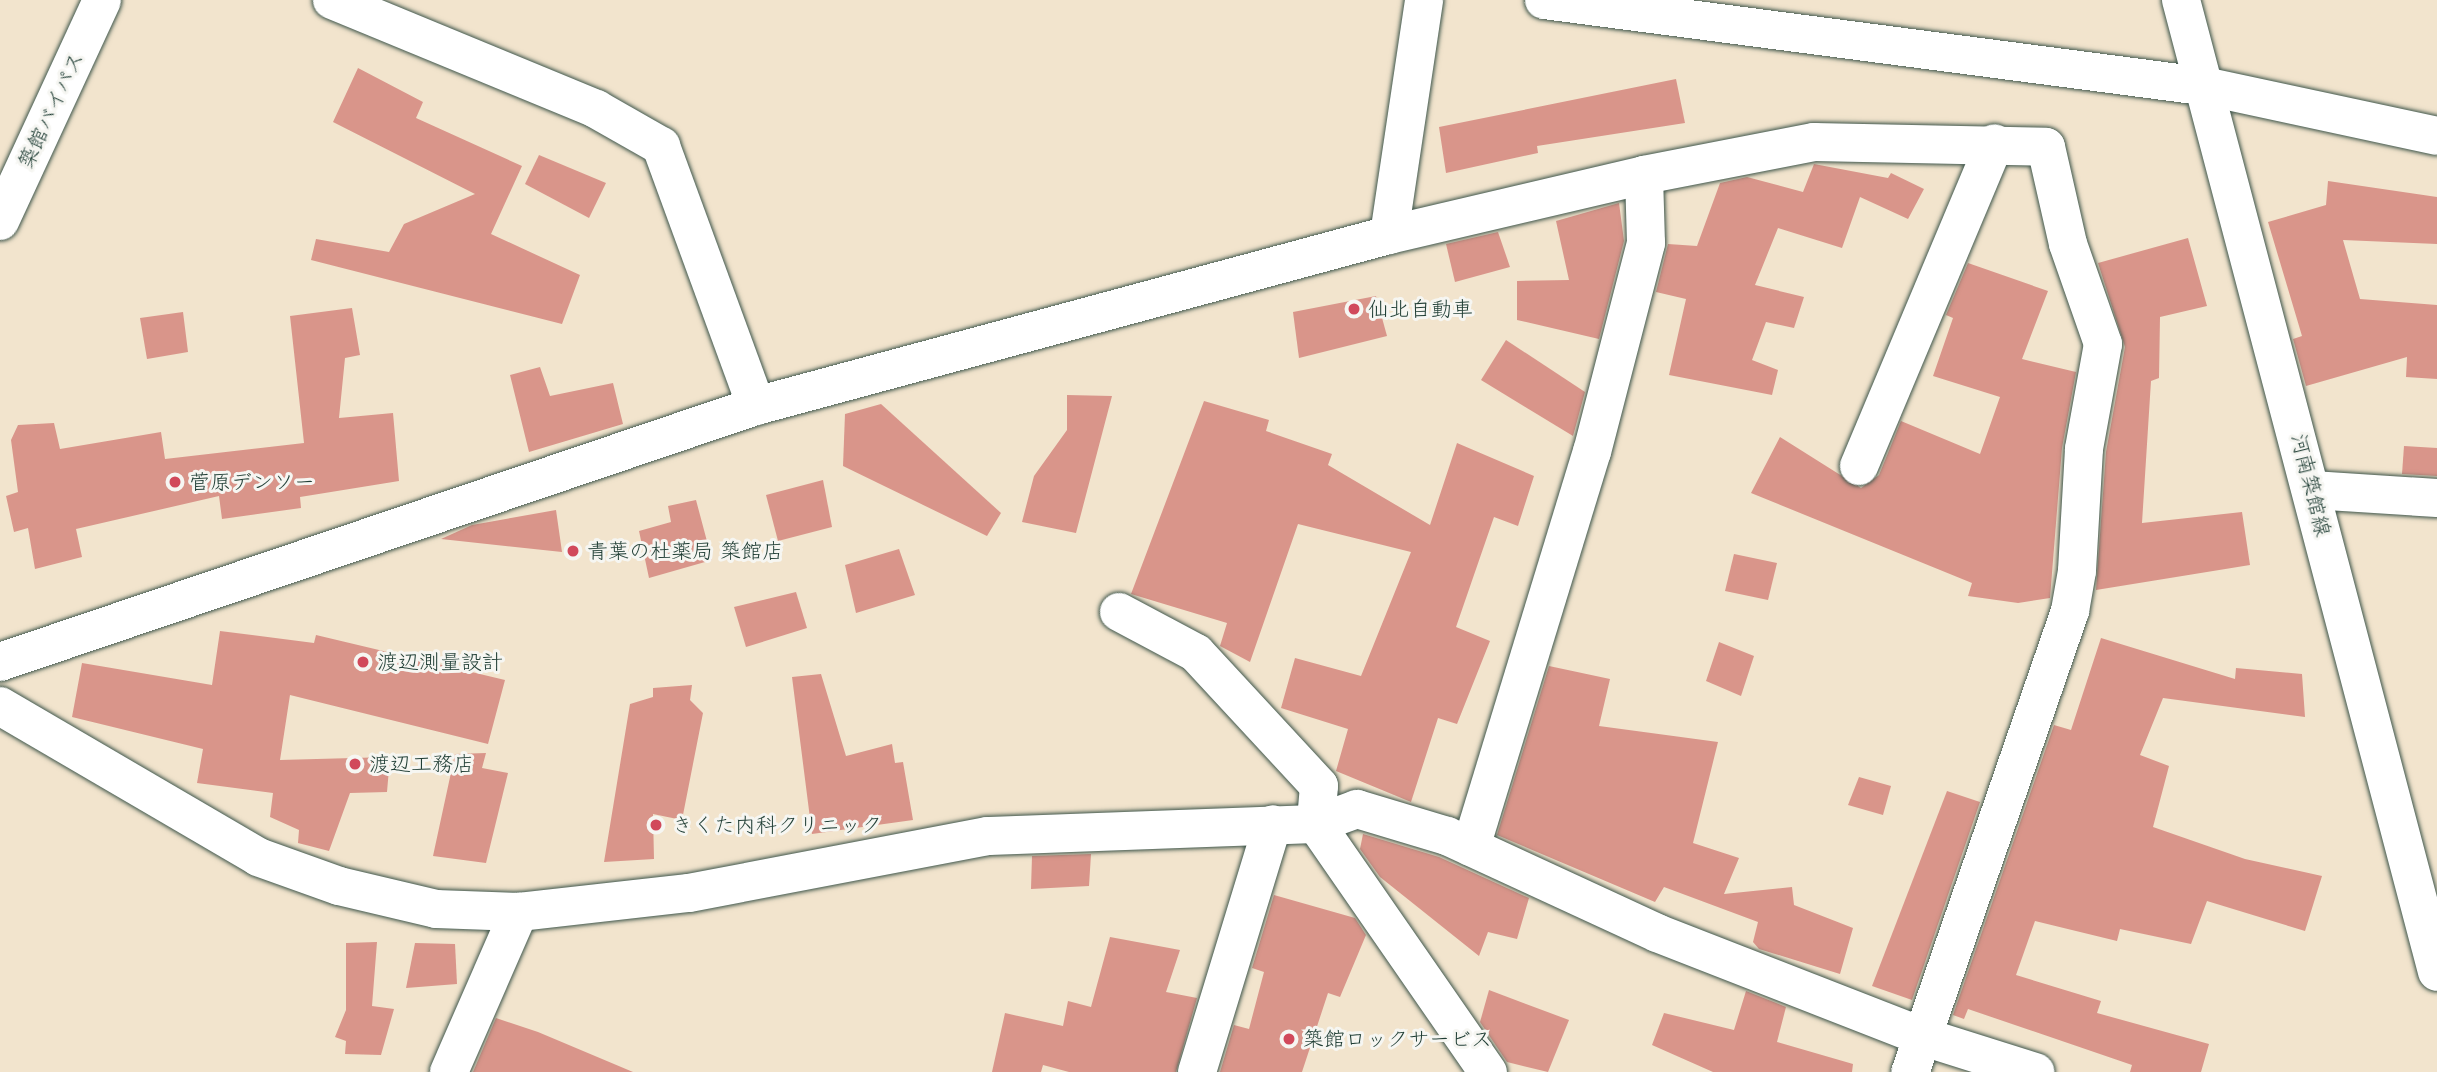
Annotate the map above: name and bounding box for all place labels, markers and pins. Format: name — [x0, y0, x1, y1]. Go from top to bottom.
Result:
place label: 仙北自動車 — [1368, 296, 1473, 322]
marker: 仙北自動車 — [1346, 301, 1362, 317]
place label: 菅原デンソー — [189, 469, 315, 495]
marker: 菅原デンソー — [167, 474, 183, 490]
place label: 青葉の杜薬局 築館店 — [587, 538, 783, 564]
marker: 青葉の杜薬局 築館店 — [565, 543, 581, 559]
place label: 渡辺測量設計 — [377, 649, 503, 675]
marker: 渡辺測量設計 — [355, 654, 371, 670]
place label: 渡辺工務店 — [369, 751, 474, 777]
marker: 渡辺工務店 — [347, 756, 363, 772]
place label: きくた内科クリニック — [672, 812, 882, 838]
marker: きくた内科クリニック — [646, 815, 666, 835]
place label: 築館ロックサービス — [1303, 1026, 1492, 1052]
marker: 築館ロックサービス — [1281, 1031, 1297, 1047]

